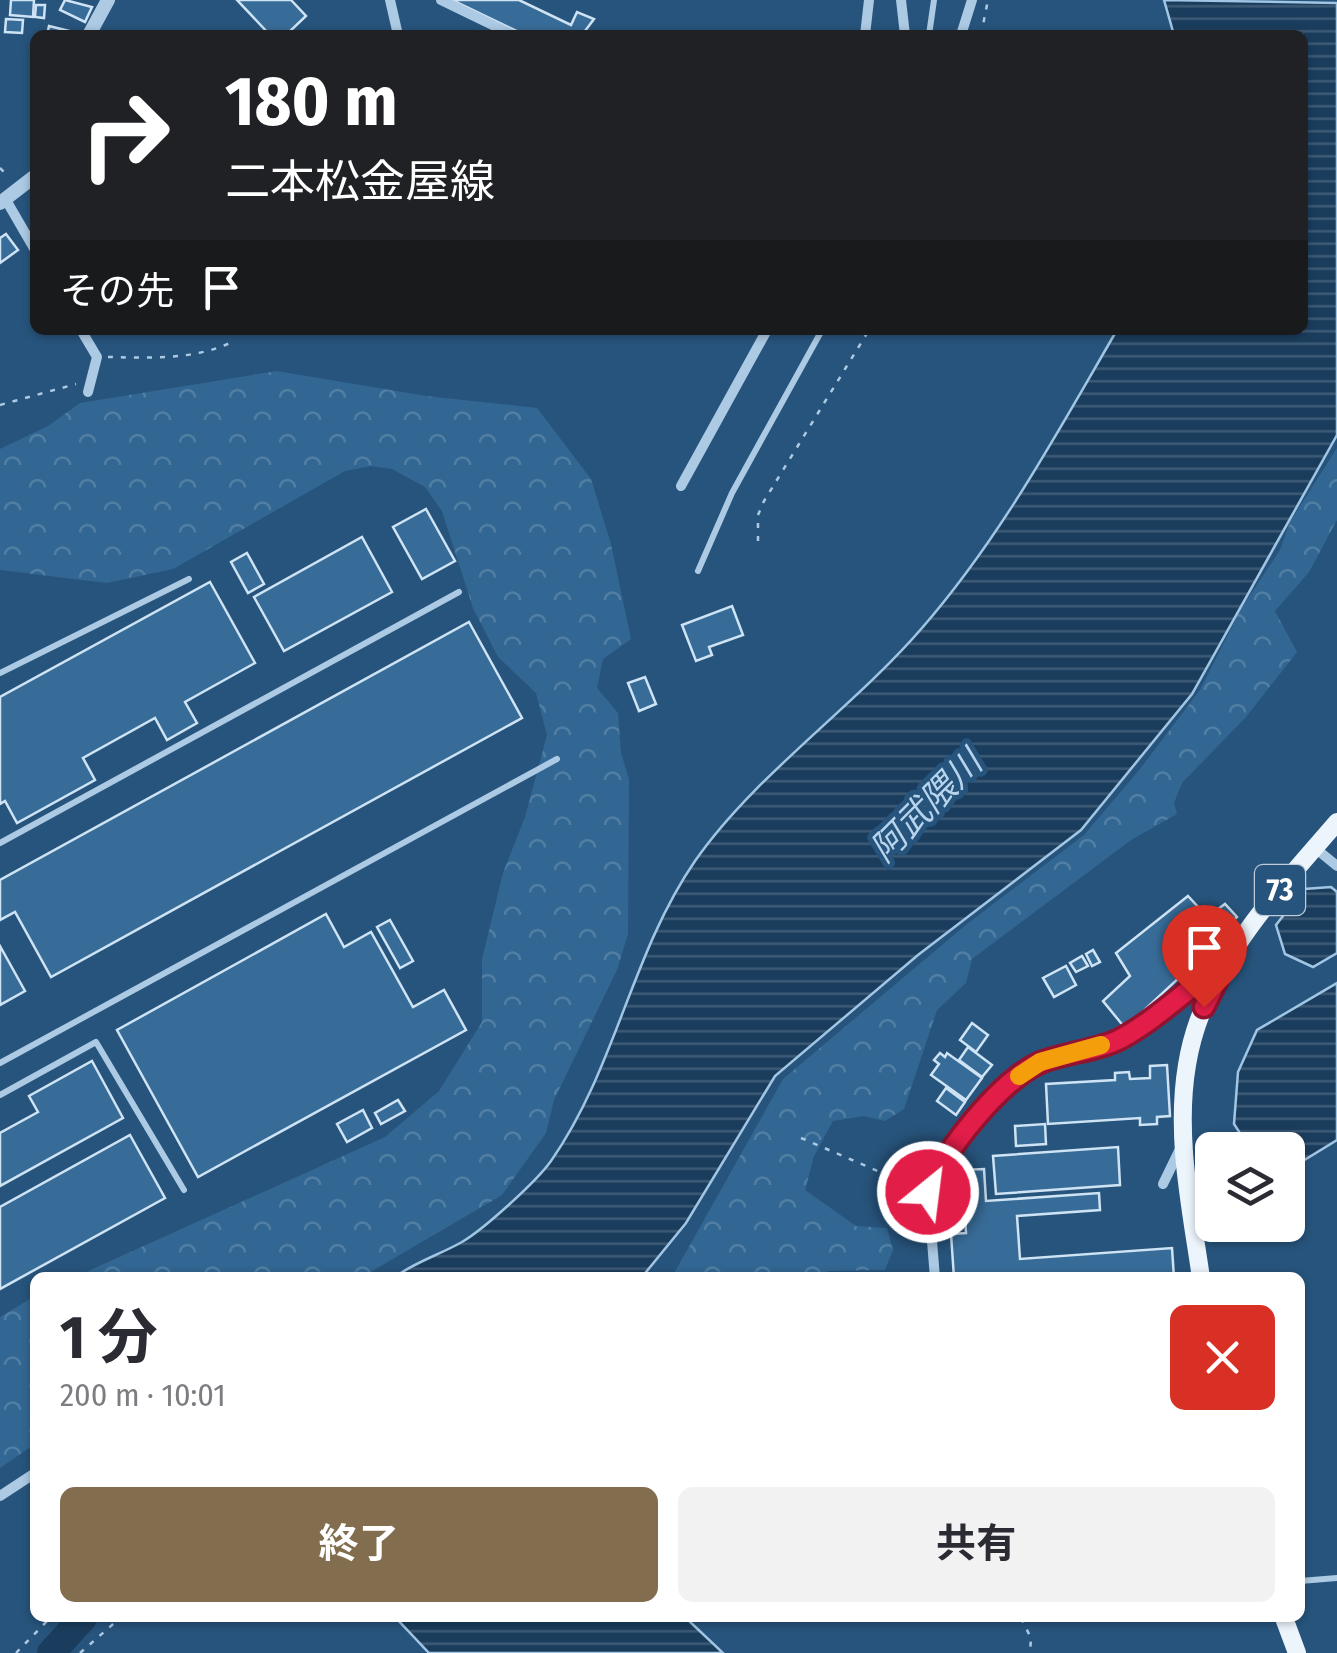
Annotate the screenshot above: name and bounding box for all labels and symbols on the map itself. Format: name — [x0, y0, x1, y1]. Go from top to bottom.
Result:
water label: 阿武隈川 — [862, 739, 993, 870]
road number: 73 — [1255, 865, 1305, 915]
pin — [1162, 905, 1247, 1008]
position arrow — [876, 1140, 980, 1244]

